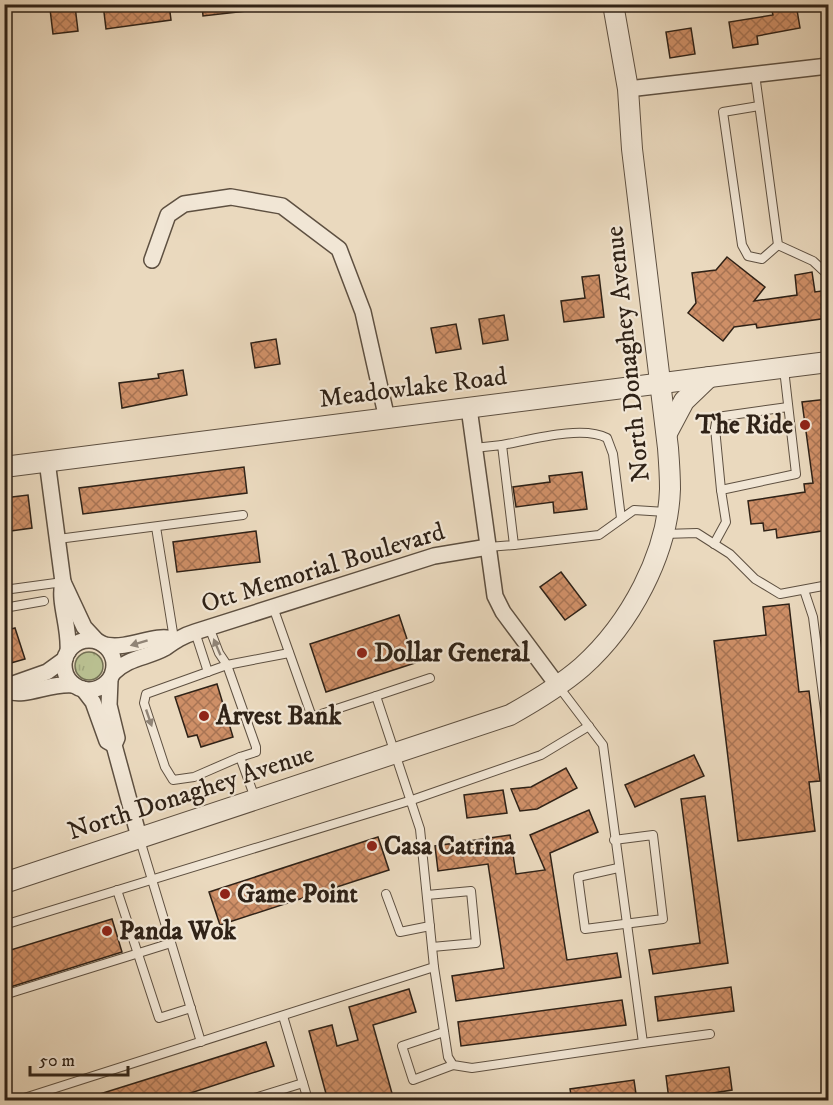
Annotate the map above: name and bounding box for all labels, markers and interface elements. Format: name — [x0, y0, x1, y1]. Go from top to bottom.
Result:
street label: North Donaghey Avenue — [598, 224, 658, 484]
street label: Meadowlake Road — [317, 360, 509, 416]
place label: The Ride — [695, 409, 793, 442]
marker: The Ride — [798, 418, 812, 432]
street label: Ott Memorial Boulevard — [197, 515, 449, 621]
one-way arrow — [212, 637, 222, 655]
place label: Dollar General — [374, 637, 531, 670]
one-way arrow — [130, 639, 148, 648]
marker: Dollar General — [355, 646, 369, 660]
place label: Arvest Bank — [215, 700, 342, 733]
one-way arrow — [145, 709, 154, 727]
marker: Arvest Bank — [197, 709, 211, 723]
street label: North Donaghey Avenue — [64, 738, 318, 848]
place label: Casa Catrina — [384, 830, 516, 863]
marker: Casa Catrina — [365, 839, 379, 853]
place label: Game Point — [237, 878, 358, 911]
marker: Game Point — [218, 887, 232, 901]
place label: Panda Wok — [119, 915, 237, 948]
marker: Panda Wok — [100, 924, 114, 938]
scale bar — [30, 1039, 128, 1077]
text: 50 m — [39, 1050, 75, 1072]

